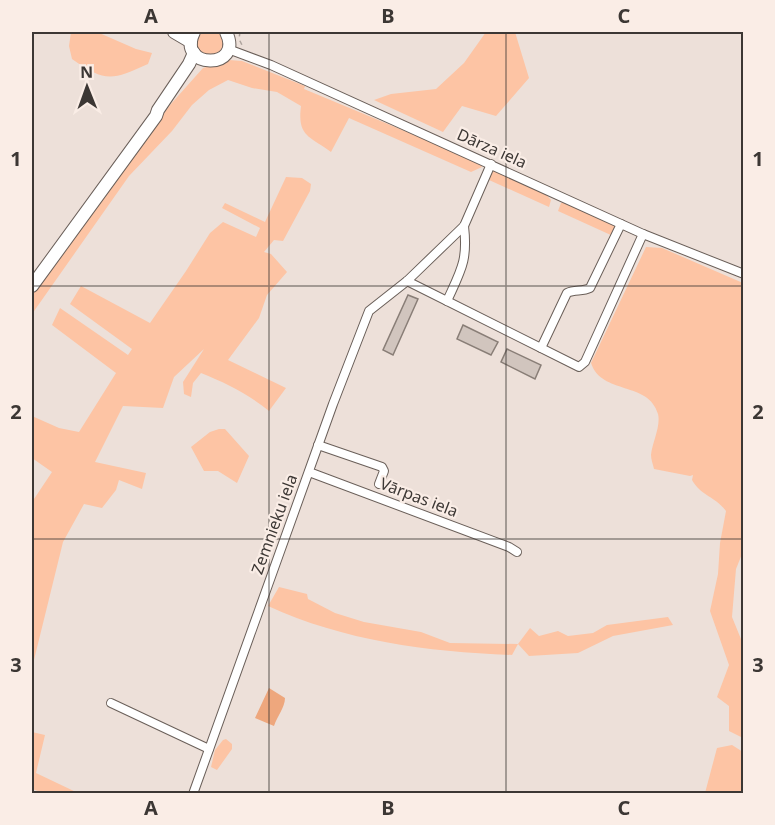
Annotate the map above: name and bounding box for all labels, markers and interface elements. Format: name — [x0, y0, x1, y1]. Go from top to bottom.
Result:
text: A — [144, 2, 158, 29]
text: B — [381, 2, 395, 29]
text: C — [618, 2, 631, 29]
north arrow — [57, 57, 117, 117]
text: N — [80, 61, 93, 83]
street label: Dārza iela — [454, 123, 530, 173]
text: 1 — [10, 145, 22, 172]
text: 1 — [752, 145, 764, 172]
text: 2 — [10, 398, 22, 425]
text: 2 — [752, 398, 764, 425]
street label: Zemnieku iela — [246, 471, 302, 577]
street label: Vārpas iela — [377, 472, 461, 522]
text: 3 — [10, 651, 22, 678]
text: 3 — [752, 651, 764, 678]
text: A — [144, 794, 158, 821]
text: B — [381, 794, 395, 821]
text: C — [618, 794, 631, 821]

